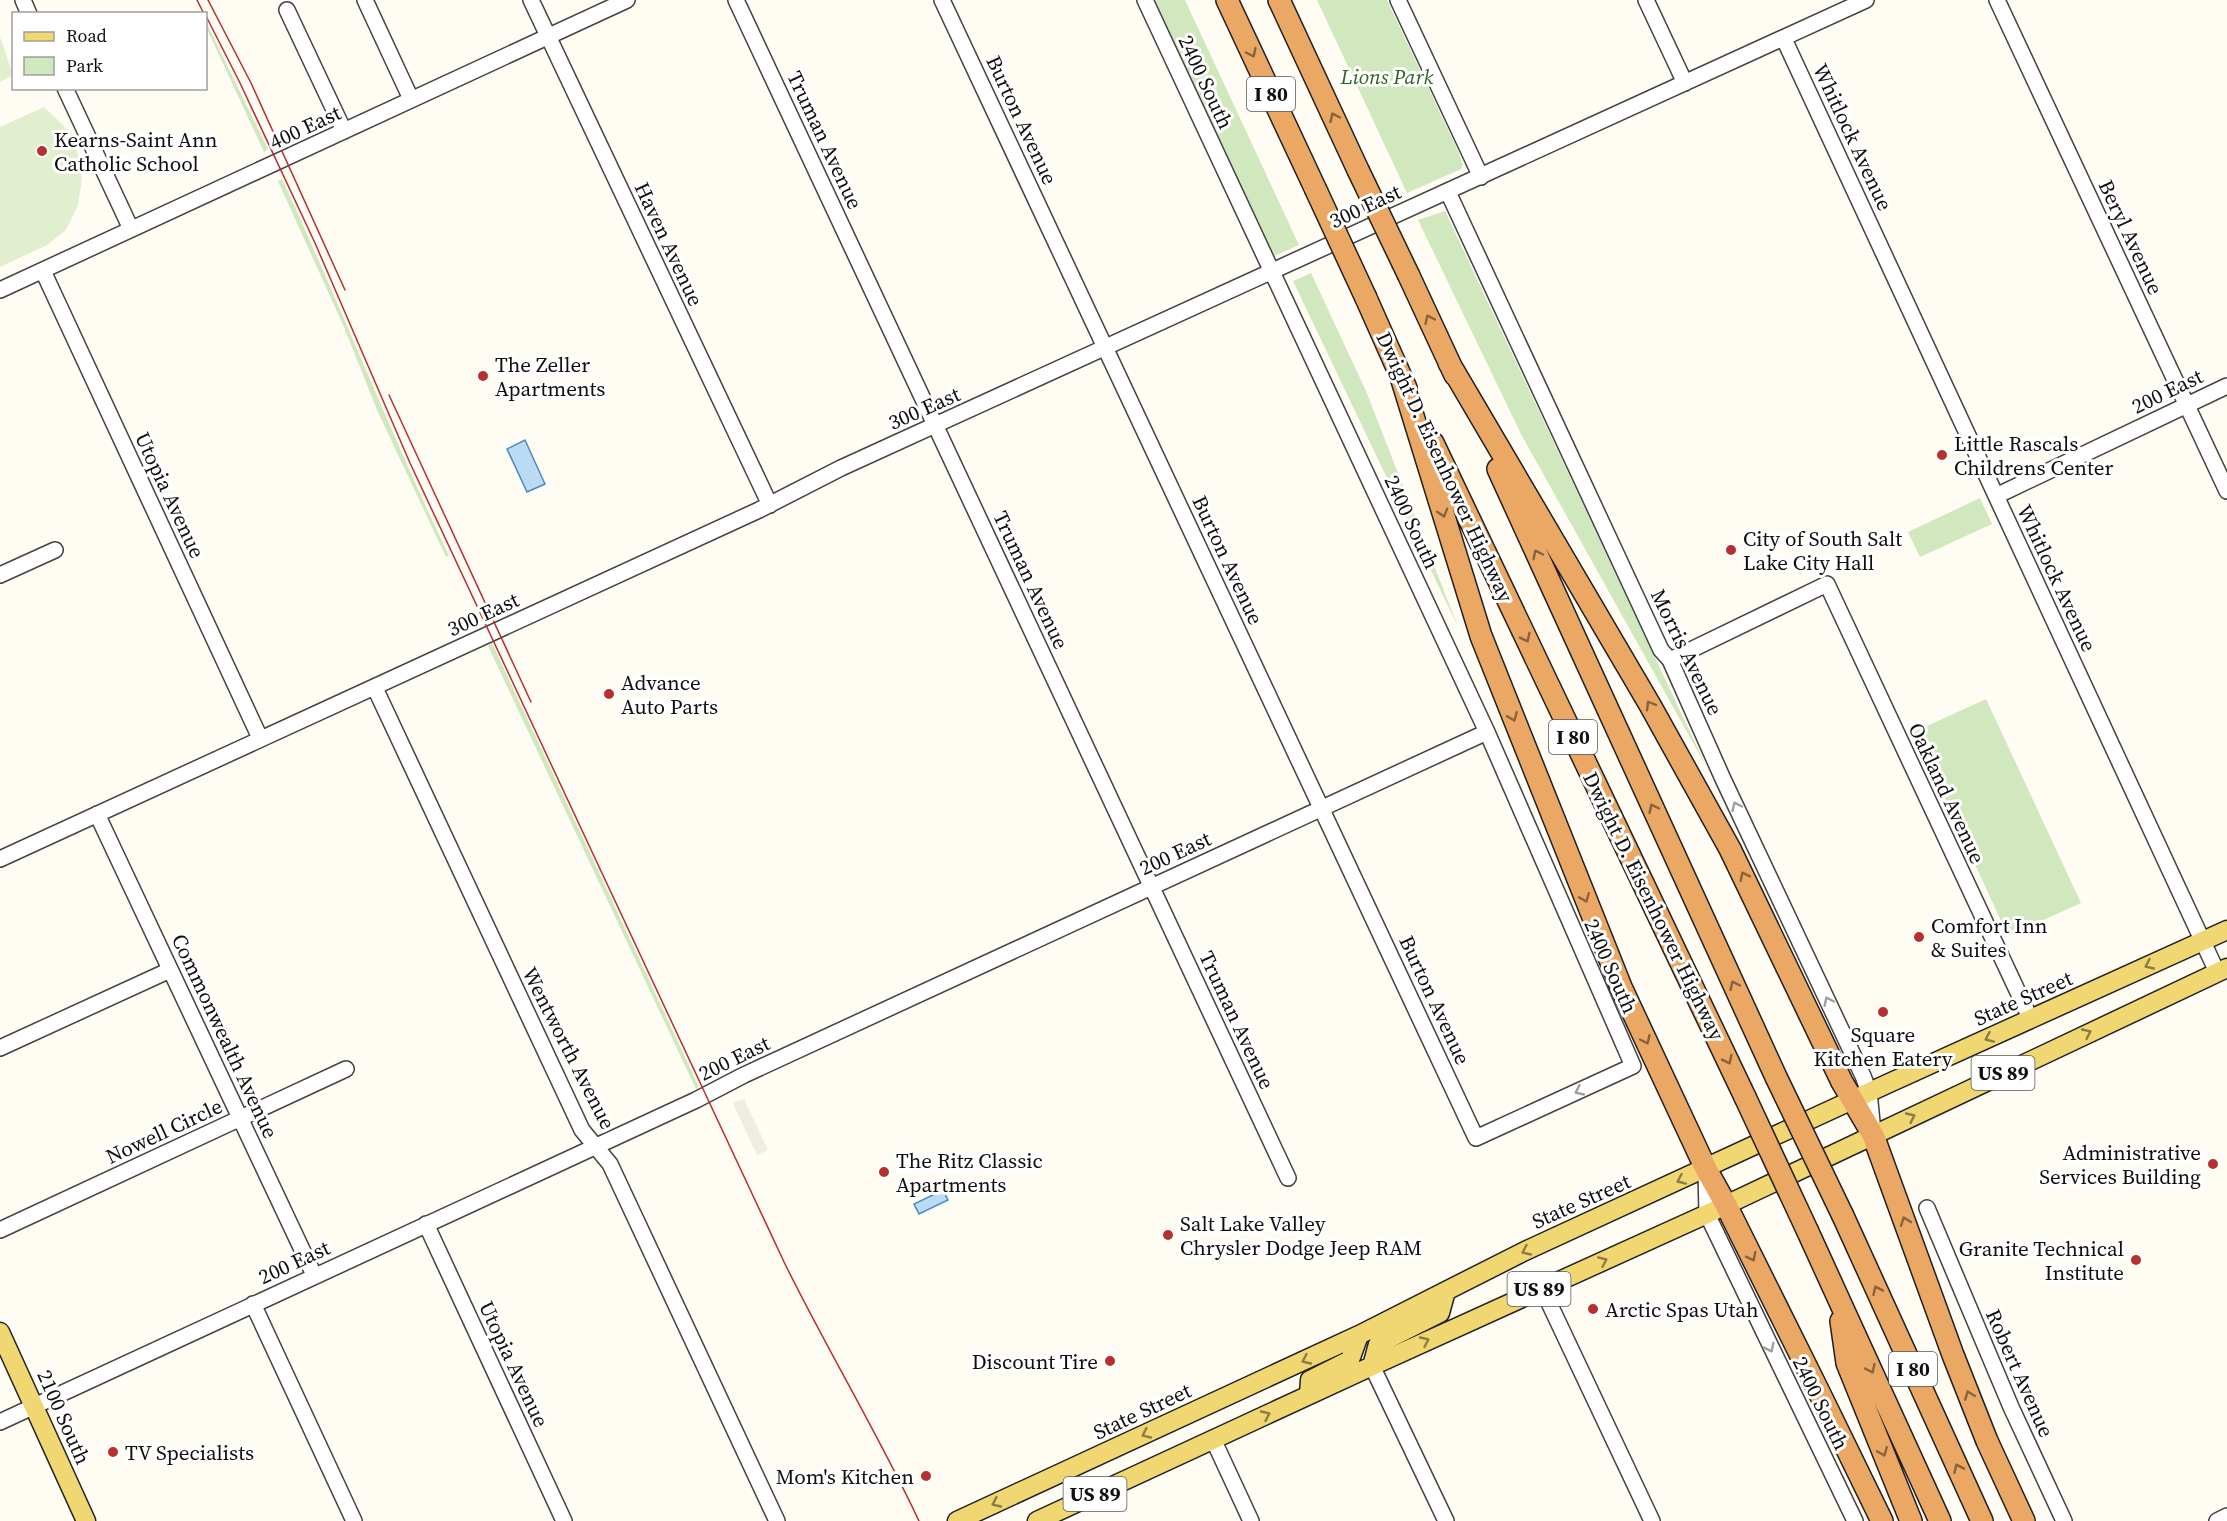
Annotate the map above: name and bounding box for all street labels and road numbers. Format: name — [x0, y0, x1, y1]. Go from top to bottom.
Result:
street label: 2400 South — [1172, 30, 1240, 134]
street label: Burton Avenue — [979, 51, 1065, 189]
street label: Whitlock Avenue — [1806, 59, 1900, 215]
street label: Truman Avenue — [780, 66, 870, 214]
road number: I 80 — [1247, 77, 1295, 111]
street label: 400 East — [265, 98, 346, 156]
street label: Beryl Avenue — [2092, 175, 2170, 299]
street label: Haven Avenue — [628, 177, 710, 311]
street label: 300 East — [1325, 177, 1406, 235]
street label: Dwight D. Eisenhower Highway — [1369, 327, 1521, 607]
street label: 200 East — [2127, 361, 2208, 421]
street label: 300 East — [884, 379, 965, 437]
street label: Utopia Avenue — [128, 427, 212, 563]
street label: 2400 South — [1378, 470, 1446, 574]
street label: Burton Avenue — [1185, 491, 1271, 629]
street label: Whitlock Avenue — [2010, 500, 2104, 656]
street label: Truman Avenue — [986, 506, 1076, 654]
street label: Morris Avenue — [1644, 584, 1730, 720]
street label: 300 East — [443, 585, 524, 643]
street label: Oakland Avenue — [1902, 718, 1992, 868]
road number: I 80 — [1549, 720, 1597, 754]
street label: Dwight D. Eisenhower Highway — [1576, 767, 1732, 1045]
street label: 200 East — [1135, 824, 1216, 882]
street label: 2400 South — [1577, 914, 1645, 1018]
street label: Commonwealth Avenue — [165, 929, 285, 1143]
street label: Burton Avenue — [1392, 931, 1478, 1069]
street label: Truman Avenue — [1192, 946, 1282, 1094]
street label: Wentworth Avenue — [515, 962, 623, 1134]
street label: State Street — [1969, 963, 2077, 1033]
street label: 200 East — [694, 1028, 775, 1088]
road number: US 89 — [1972, 1056, 2034, 1090]
street label: Nowell Circle — [101, 1091, 227, 1171]
street label: State Street — [1527, 1166, 1635, 1236]
street label: 200 East — [254, 1233, 335, 1291]
road number: US 89 — [1508, 1272, 1570, 1306]
street label: Utopia Avenue — [472, 1296, 556, 1432]
street label: Robert Avenue — [1979, 1304, 2061, 1442]
street label: 2400 South — [1786, 1351, 1856, 1455]
road number: I 80 — [1889, 1352, 1937, 1386]
street label: 2100 South — [30, 1365, 98, 1469]
street label: State Street — [1088, 1376, 1196, 1446]
road number: US 89 — [1064, 1477, 1126, 1511]

